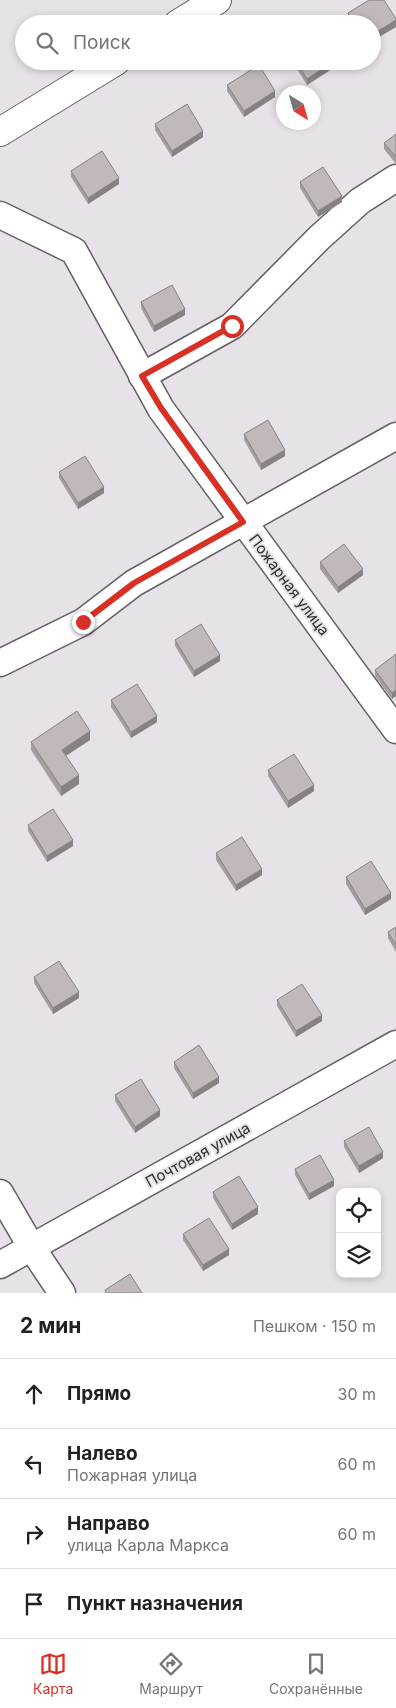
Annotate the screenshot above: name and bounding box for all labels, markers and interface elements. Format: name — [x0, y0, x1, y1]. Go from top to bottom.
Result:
search box — [15, 15, 381, 70]
icon: search — [33, 29, 61, 57]
text: Поиск — [73, 31, 131, 54]
north arrow — [276, 85, 321, 130]
route start — [221, 315, 244, 338]
street label: Пожарная улица — [245, 530, 334, 639]
route end — [72, 611, 95, 634]
street label: Почтовая улица — [142, 1118, 253, 1191]
map controls — [336, 1188, 381, 1278]
button: locate — [336, 1188, 381, 1233]
button: layers — [336, 1233, 381, 1278]
text: 2 мин — [20, 1313, 81, 1338]
text: Пешком · 150 m — [253, 1316, 376, 1336]
icon: ahead — [20, 1380, 48, 1408]
text: Прямо — [67, 1382, 131, 1405]
text: 30 m — [338, 1384, 376, 1404]
text: Налево — [67, 1442, 138, 1465]
icon: left — [20, 1450, 48, 1478]
text: 60 m — [337, 1454, 376, 1474]
text: Пожарная улица — [67, 1465, 197, 1485]
text: Направо — [67, 1512, 150, 1535]
icon: right — [20, 1520, 48, 1548]
text: 60 m — [337, 1524, 376, 1544]
text: улица Карла Маркса — [67, 1535, 229, 1555]
icon: arrive — [20, 1590, 48, 1618]
text: Пункт назначения — [67, 1592, 243, 1615]
tab: Карта — [33, 1650, 73, 1697]
tab: Маршрут — [139, 1650, 203, 1697]
tab: Сохранённые — [269, 1650, 363, 1697]

